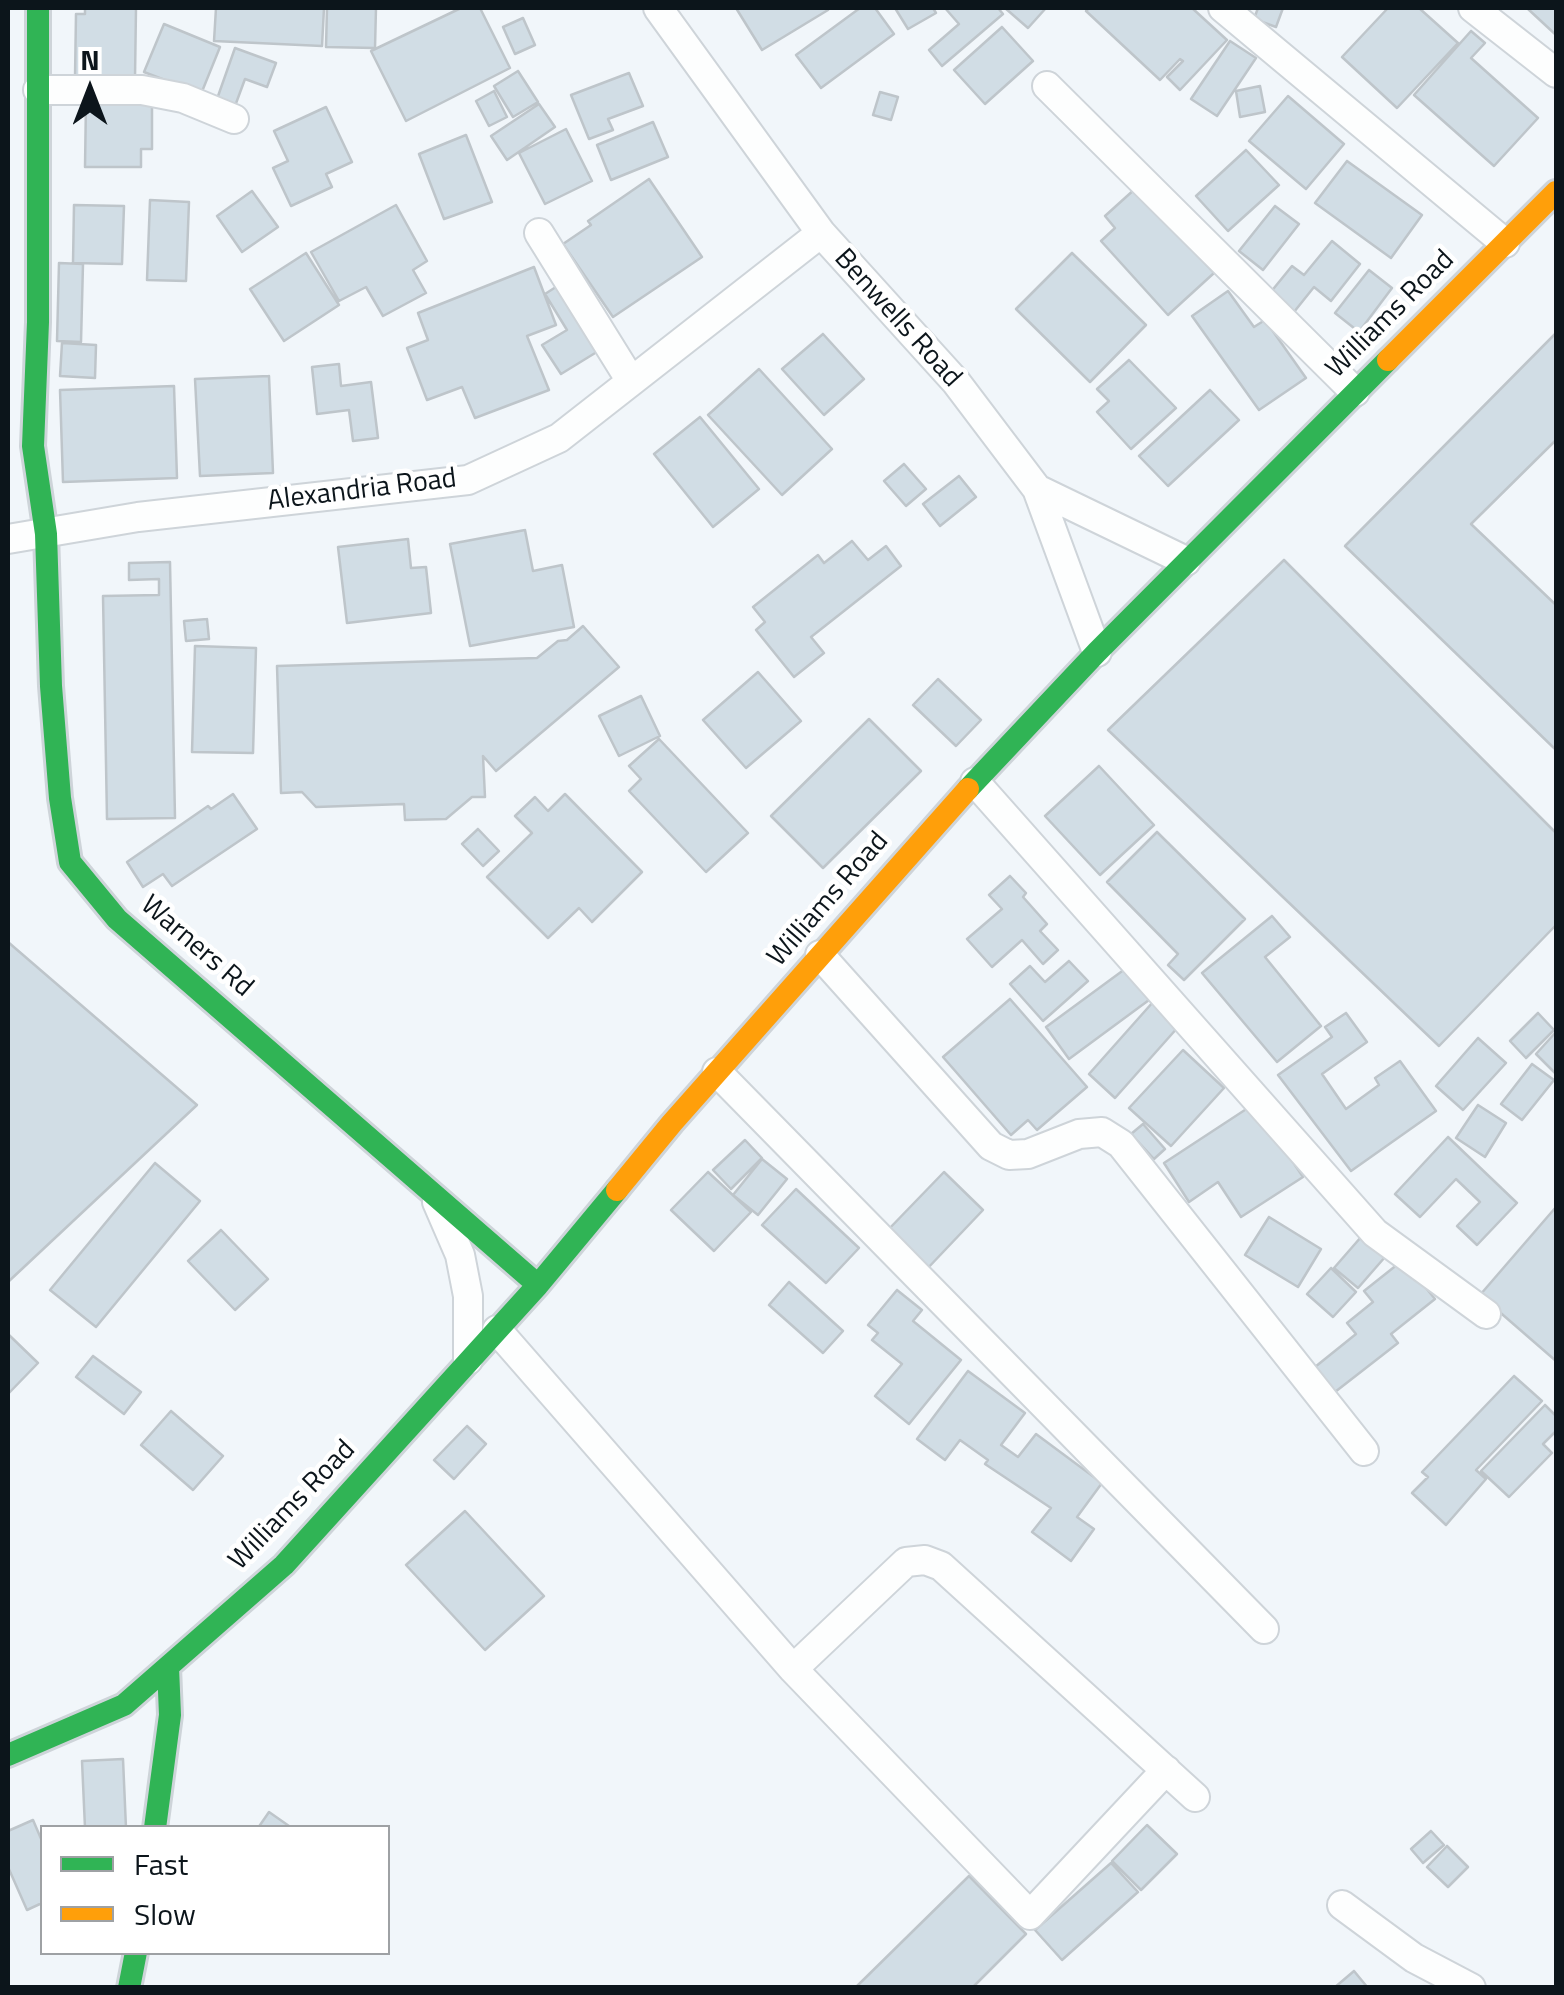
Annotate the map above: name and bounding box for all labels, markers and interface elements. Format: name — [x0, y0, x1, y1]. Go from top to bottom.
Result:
text: N — [80, 38, 100, 81]
north arrow — [40, 40, 140, 140]
street label: Benwells Road — [826, 243, 968, 395]
street label: Williams Road — [1320, 244, 1462, 386]
street label: Alexandria Road — [266, 463, 458, 519]
street label: Williams Road — [761, 826, 897, 974]
street label: Warners Rd — [133, 889, 259, 1005]
street label: Williams Road — [223, 1434, 363, 1578]
legend — [40, 1825, 390, 1955]
text: Fast — [134, 1841, 188, 1887]
text: Slow — [134, 1891, 196, 1937]

